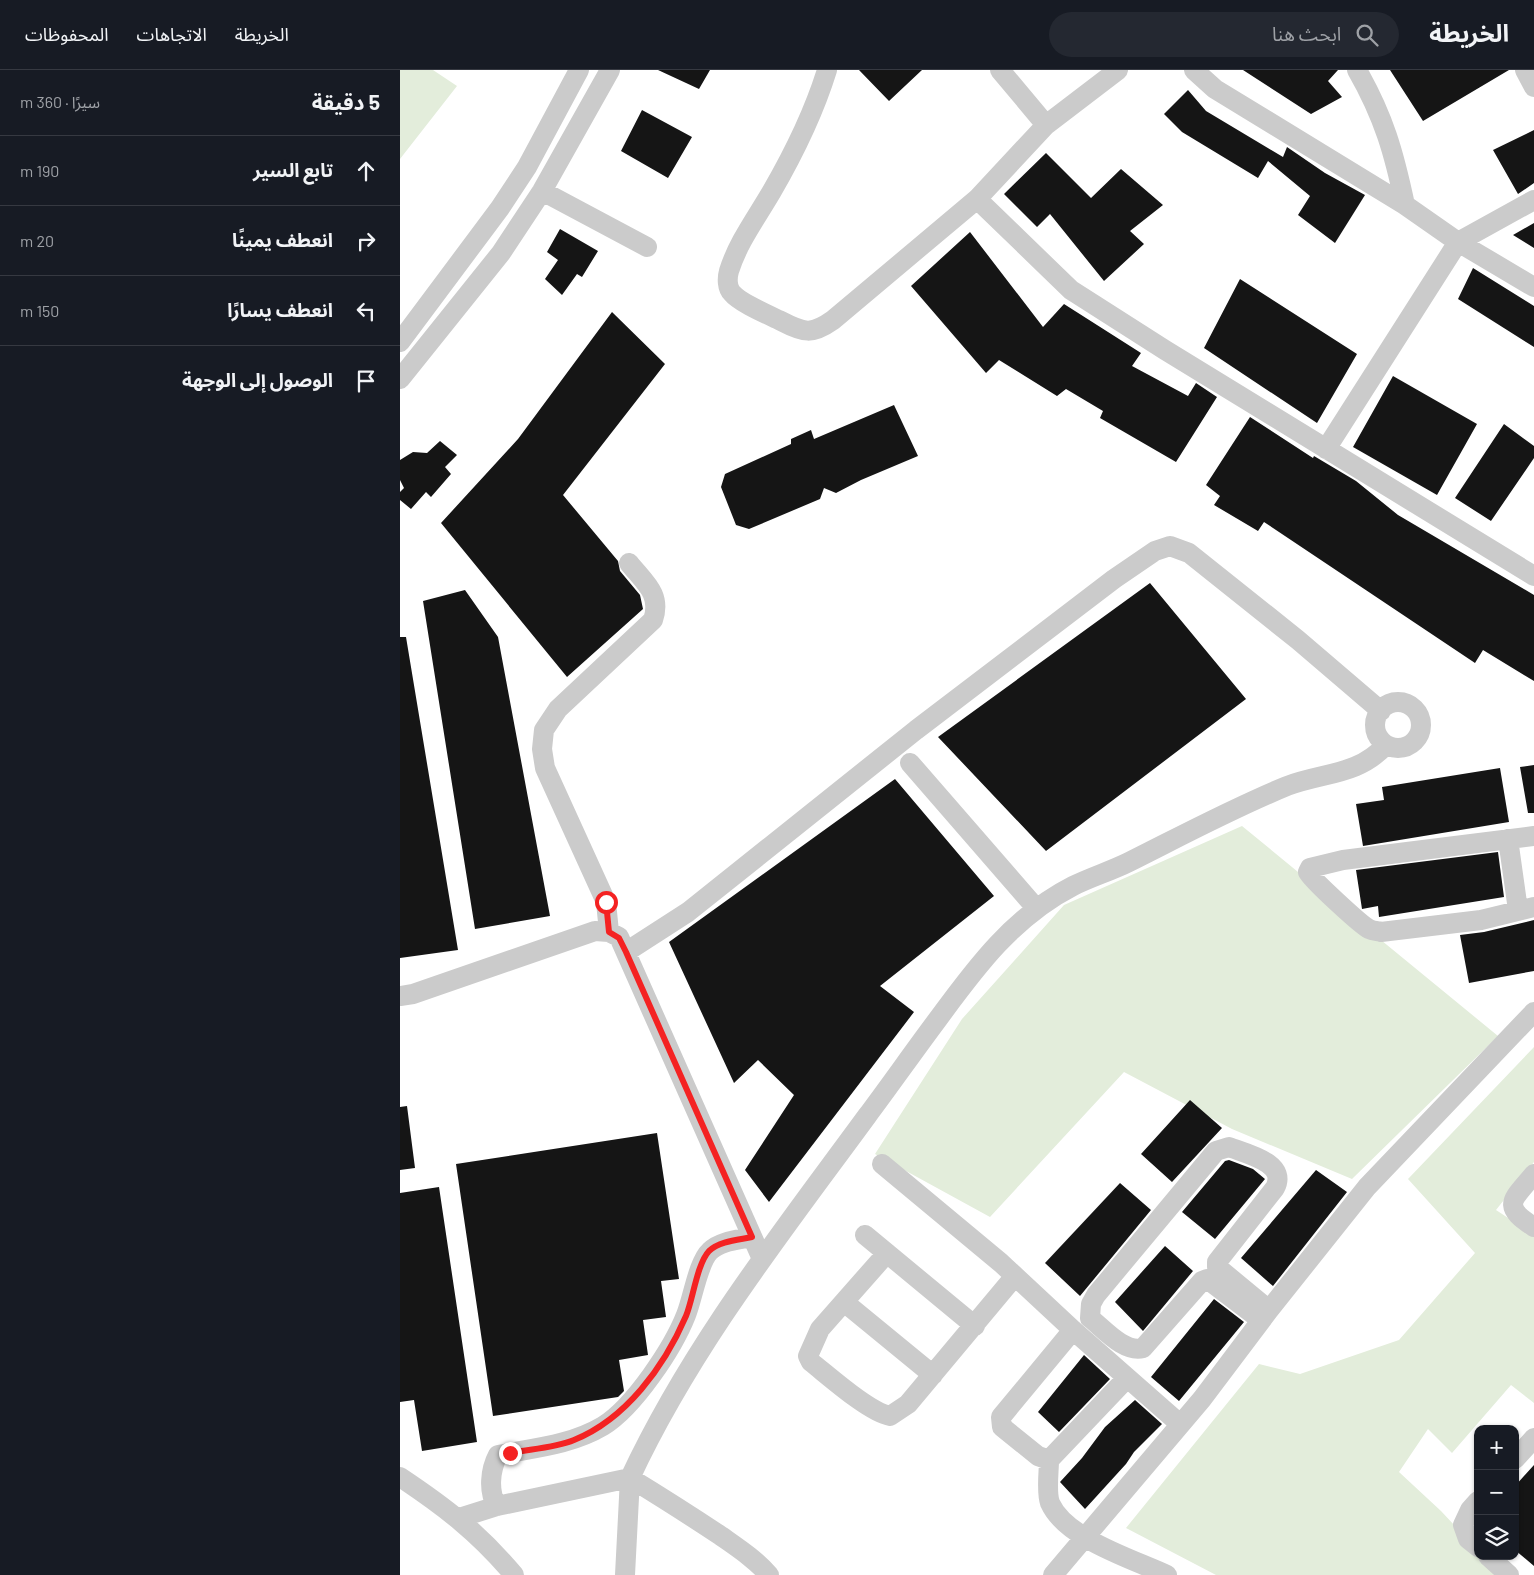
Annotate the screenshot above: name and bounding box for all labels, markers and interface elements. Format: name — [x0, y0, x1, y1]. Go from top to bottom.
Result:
search box — [1049, 12, 1399, 57]
text: الخريطة — [1429, 18, 1509, 47]
icon: search — [1353, 21, 1381, 49]
text: ابحث هنا — [1272, 22, 1341, 45]
text: المحفوظات — [25, 23, 109, 45]
text: الاتجاهات — [137, 23, 207, 45]
text: الخريطة — [235, 23, 289, 45]
text: 5 دقيقة — [312, 89, 380, 114]
text: سيرًا · 360 m — [20, 92, 100, 111]
icon: ahead — [352, 157, 380, 185]
text: تابع السير — [253, 158, 333, 181]
text: 190 m — [20, 161, 59, 180]
icon: right — [352, 227, 380, 255]
text: انعطف يمينًا — [232, 228, 333, 251]
text: 20 m — [20, 231, 54, 250]
icon: left — [352, 297, 380, 325]
text: انعطف يسارًا — [227, 298, 333, 321]
text: 150 m — [20, 301, 59, 320]
icon: arrive — [352, 367, 380, 395]
text: الوصول إلى الوجهة — [182, 368, 333, 391]
route start — [595, 891, 618, 914]
map controls — [1474, 1425, 1519, 1560]
button: + — [1474, 1425, 1519, 1470]
route end — [499, 1442, 522, 1465]
button: − — [1474, 1470, 1519, 1515]
button: layers — [1474, 1515, 1519, 1560]

